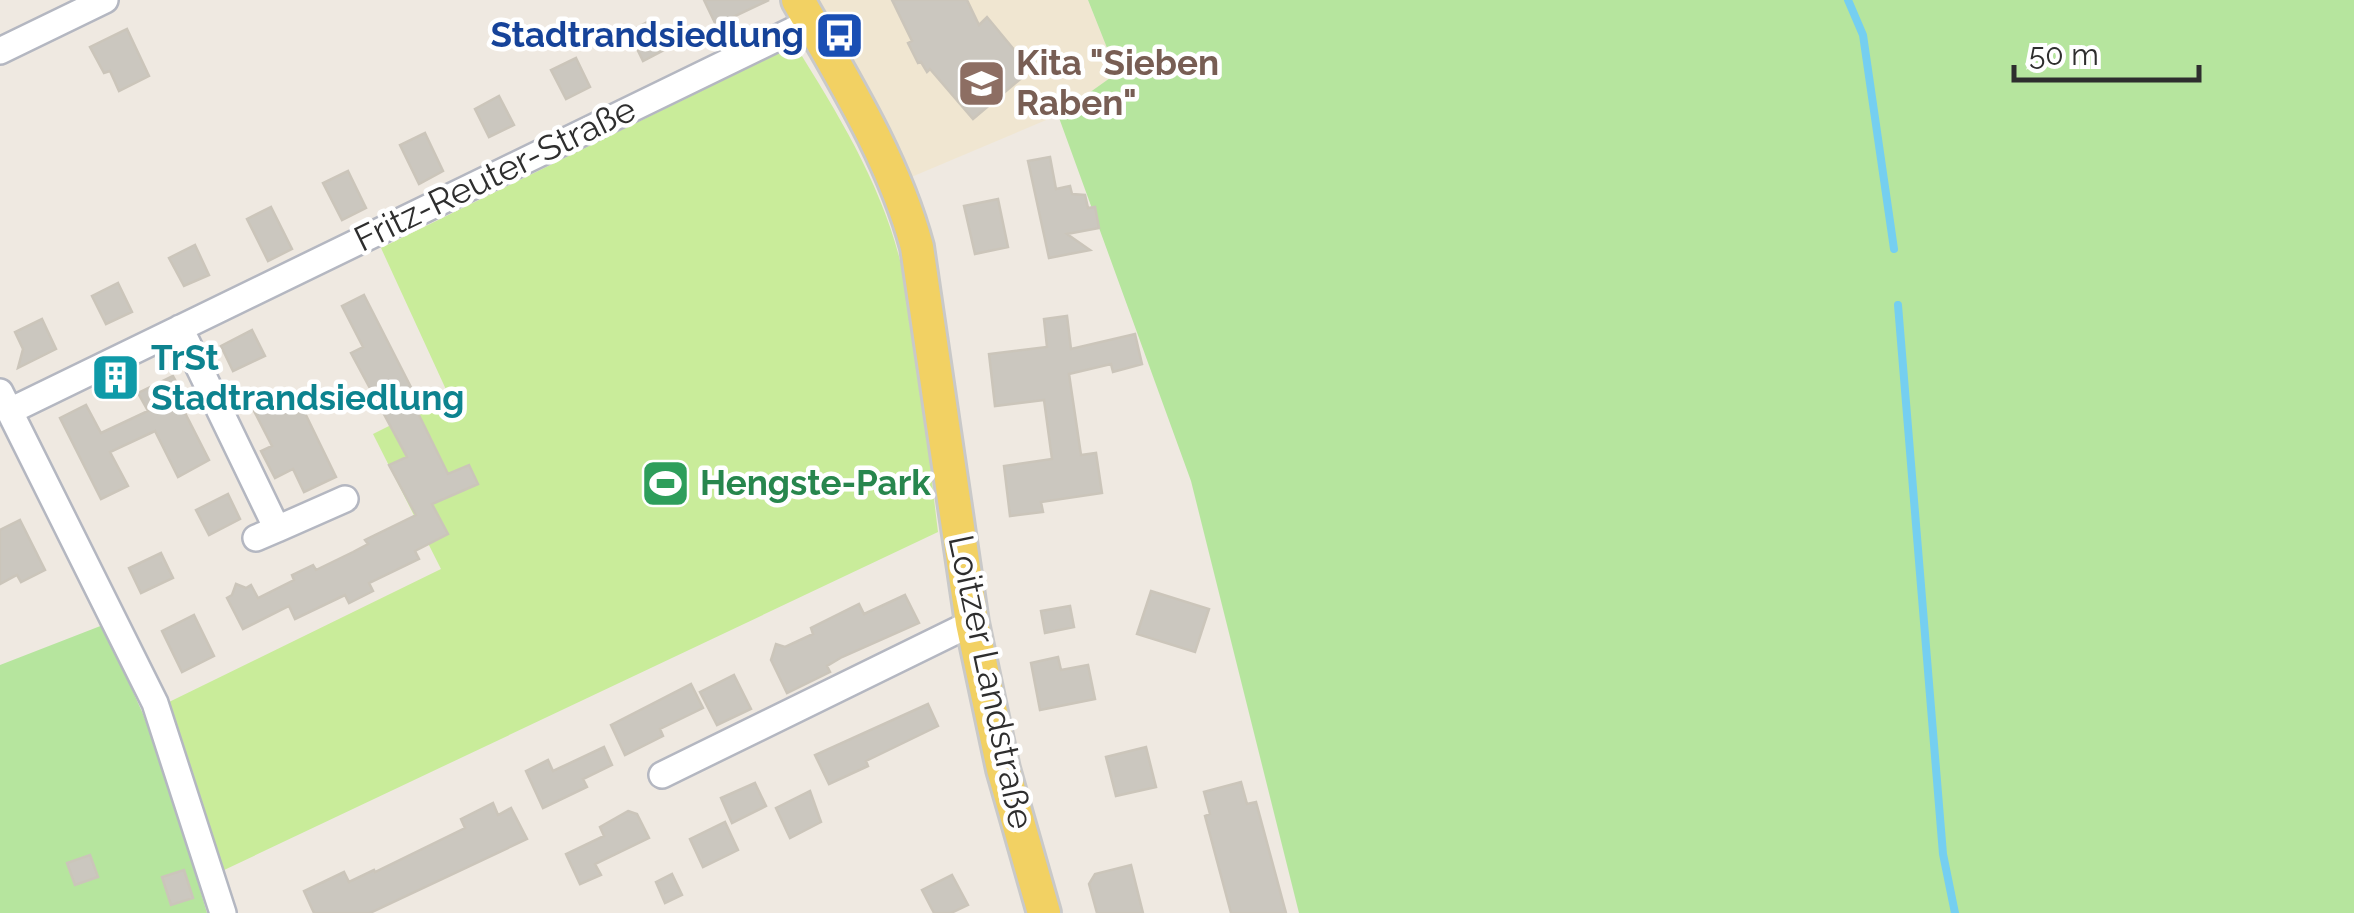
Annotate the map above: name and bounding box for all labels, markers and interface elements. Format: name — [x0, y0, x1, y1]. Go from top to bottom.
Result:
bus stop icon: Stadtrandsiedlung — [813, 9, 865, 61]
place label: Stadtrandsiedlung — [490, 14, 804, 55]
scale bar — [2014, 20, 2199, 82]
text: 50 m — [2029, 37, 2099, 72]
place label: Kita "Sieben Raben" — [1016, 42, 1219, 123]
school or university icon: Kita "Sieben Raben" — [955, 57, 1007, 109]
street label: Fritz-Reuter-Straße — [348, 88, 642, 259]
place label: TrSt Stadtrandsiedlung — [151, 337, 465, 418]
building icon: TrSt Stadtrandsiedlung — [90, 352, 142, 404]
sports icon: Hengste-Park — [639, 457, 691, 509]
place label: Hengste-Park — [700, 462, 931, 503]
street label: Loitzer Landstraße — [940, 531, 1043, 833]

